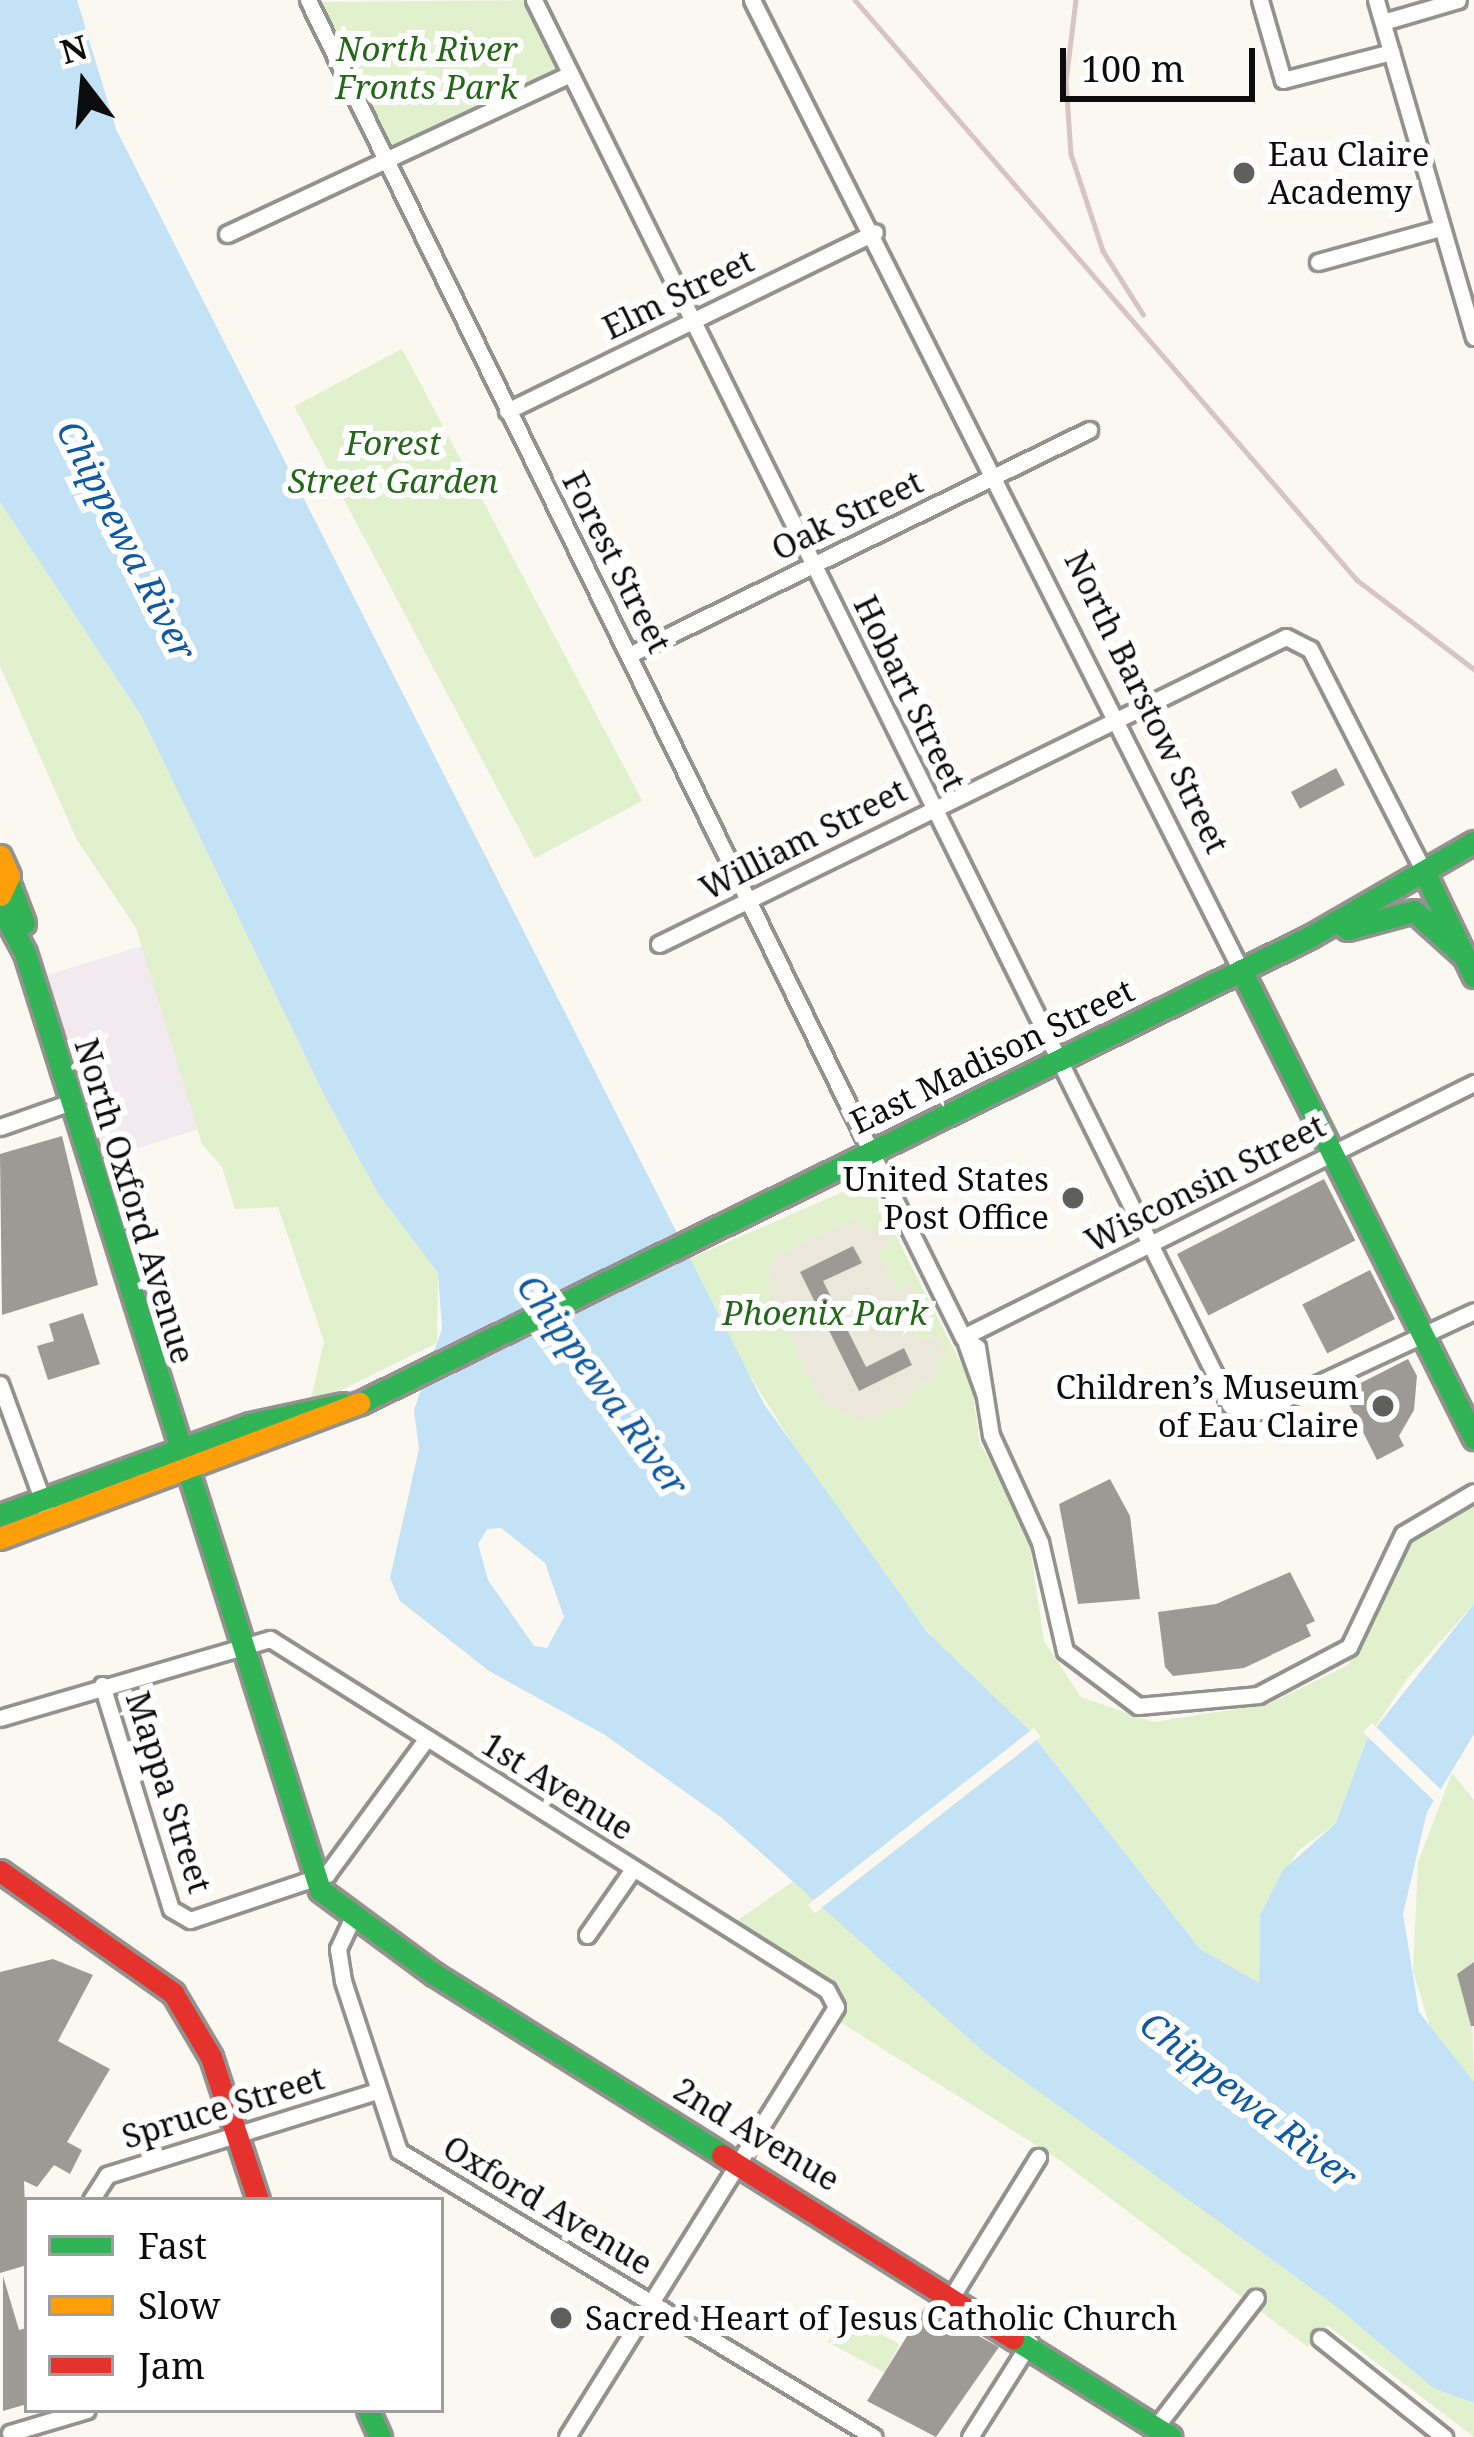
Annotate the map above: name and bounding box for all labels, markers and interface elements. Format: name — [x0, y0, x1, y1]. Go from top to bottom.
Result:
north arrow — [24, 24, 144, 144]
text: N — [55, 24, 93, 74]
scale bar — [1066, 24, 1261, 98]
park label: North River Fronts Park — [336, 29, 518, 107]
text: 100 m — [1081, 44, 1185, 93]
place label: Eau Claire Academy — [1268, 134, 1430, 212]
marker: Eau Claire Academy — [1231, 160, 1257, 186]
street label: Elm Street — [596, 241, 760, 347]
water label: Chippewa River — [48, 413, 206, 667]
park label: Forest Street Garden — [288, 423, 498, 501]
street label: Oak Street — [765, 461, 929, 569]
street label: Forest Street — [555, 465, 679, 659]
street label: North Barstow Street — [1057, 544, 1237, 860]
street label: Hobart Street — [846, 589, 974, 797]
street label: William Street — [693, 770, 913, 908]
street label: East Madison Street — [844, 970, 1140, 1142]
street label: North Oxford Avenue — [67, 1034, 203, 1368]
street label: Wisconsin Street — [1078, 1105, 1332, 1261]
place label: United States Post Office — [843, 1159, 1049, 1237]
marker: United States Post Office — [1060, 1185, 1086, 1211]
water label: Chippewa River — [508, 1266, 698, 1504]
park label: Phoenix Park — [722, 1293, 928, 1333]
place label: Children’s Museum of Eau Claire — [1056, 1367, 1359, 1445]
marker: Children’s Museum of Eau Claire — [1370, 1393, 1396, 1419]
street label: Mappa Street — [118, 1686, 220, 1898]
street label: 1st Avenue — [475, 1724, 641, 1848]
water label: Chippewa River — [1132, 2002, 1366, 2198]
street label: Spruce Street — [117, 2057, 329, 2157]
street label: 2nd Avenue — [667, 2069, 847, 2199]
street label: Oxford Avenue — [436, 2127, 660, 2283]
legend — [24, 2197, 444, 2413]
text: Fast — [138, 2221, 207, 2270]
text: Slow — [138, 2281, 221, 2330]
place label: Sacred Heart of Jesus Catholic Church — [585, 2298, 1177, 2338]
marker: Sacred Heart of Jesus Catholic Church — [548, 2305, 574, 2331]
text: Jam — [138, 2341, 205, 2390]

